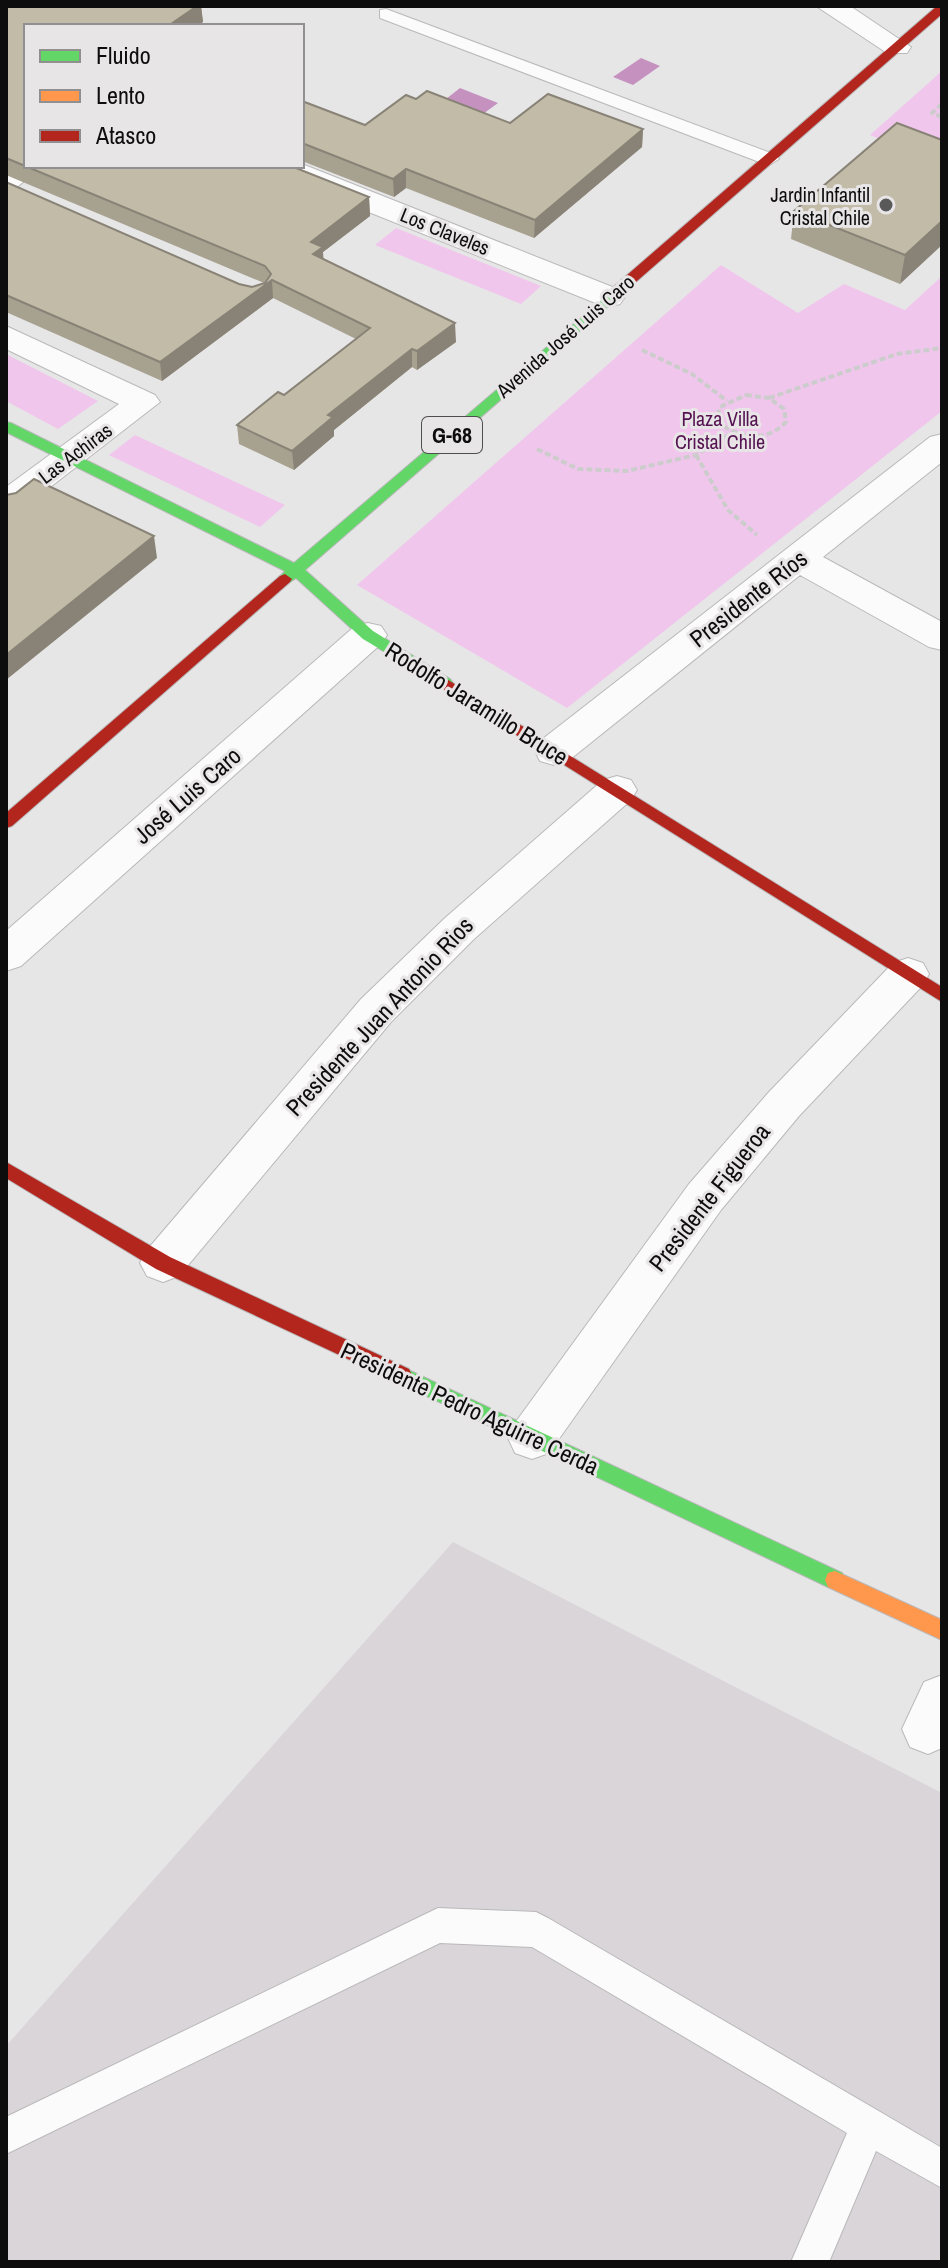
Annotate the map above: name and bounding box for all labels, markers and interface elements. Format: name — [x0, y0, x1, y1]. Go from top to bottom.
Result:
legend — [24, 24, 304, 168]
text: Fluido — [96, 39, 151, 71]
text: Lento — [96, 79, 145, 111]
text: Atasco — [95, 119, 156, 151]
place label: Jardin Infantil Cristal Chile — [771, 181, 870, 231]
marker: Jardin Infantil Cristal Chile — [877, 196, 895, 214]
street label: Los Claveles — [396, 201, 494, 261]
street label: Avenida José Luis Caro — [489, 268, 640, 404]
park label: Plaza Villa Cristal Chile — [675, 405, 765, 455]
street label: Las Achiras — [33, 416, 117, 490]
road number: G-68 — [422, 417, 482, 453]
street label: Presidente Ríos — [683, 542, 813, 654]
street label: Rodolfo Jaramillo Bruce — [379, 634, 575, 772]
street label: José Luis Caro — [127, 740, 247, 850]
street label: Presidente Juan Antonio Rios — [278, 909, 480, 1123]
street label: Presidente Figueroa — [641, 1116, 777, 1278]
street label: Presidente Pedro Aguirre Cerda — [336, 1334, 604, 1482]

